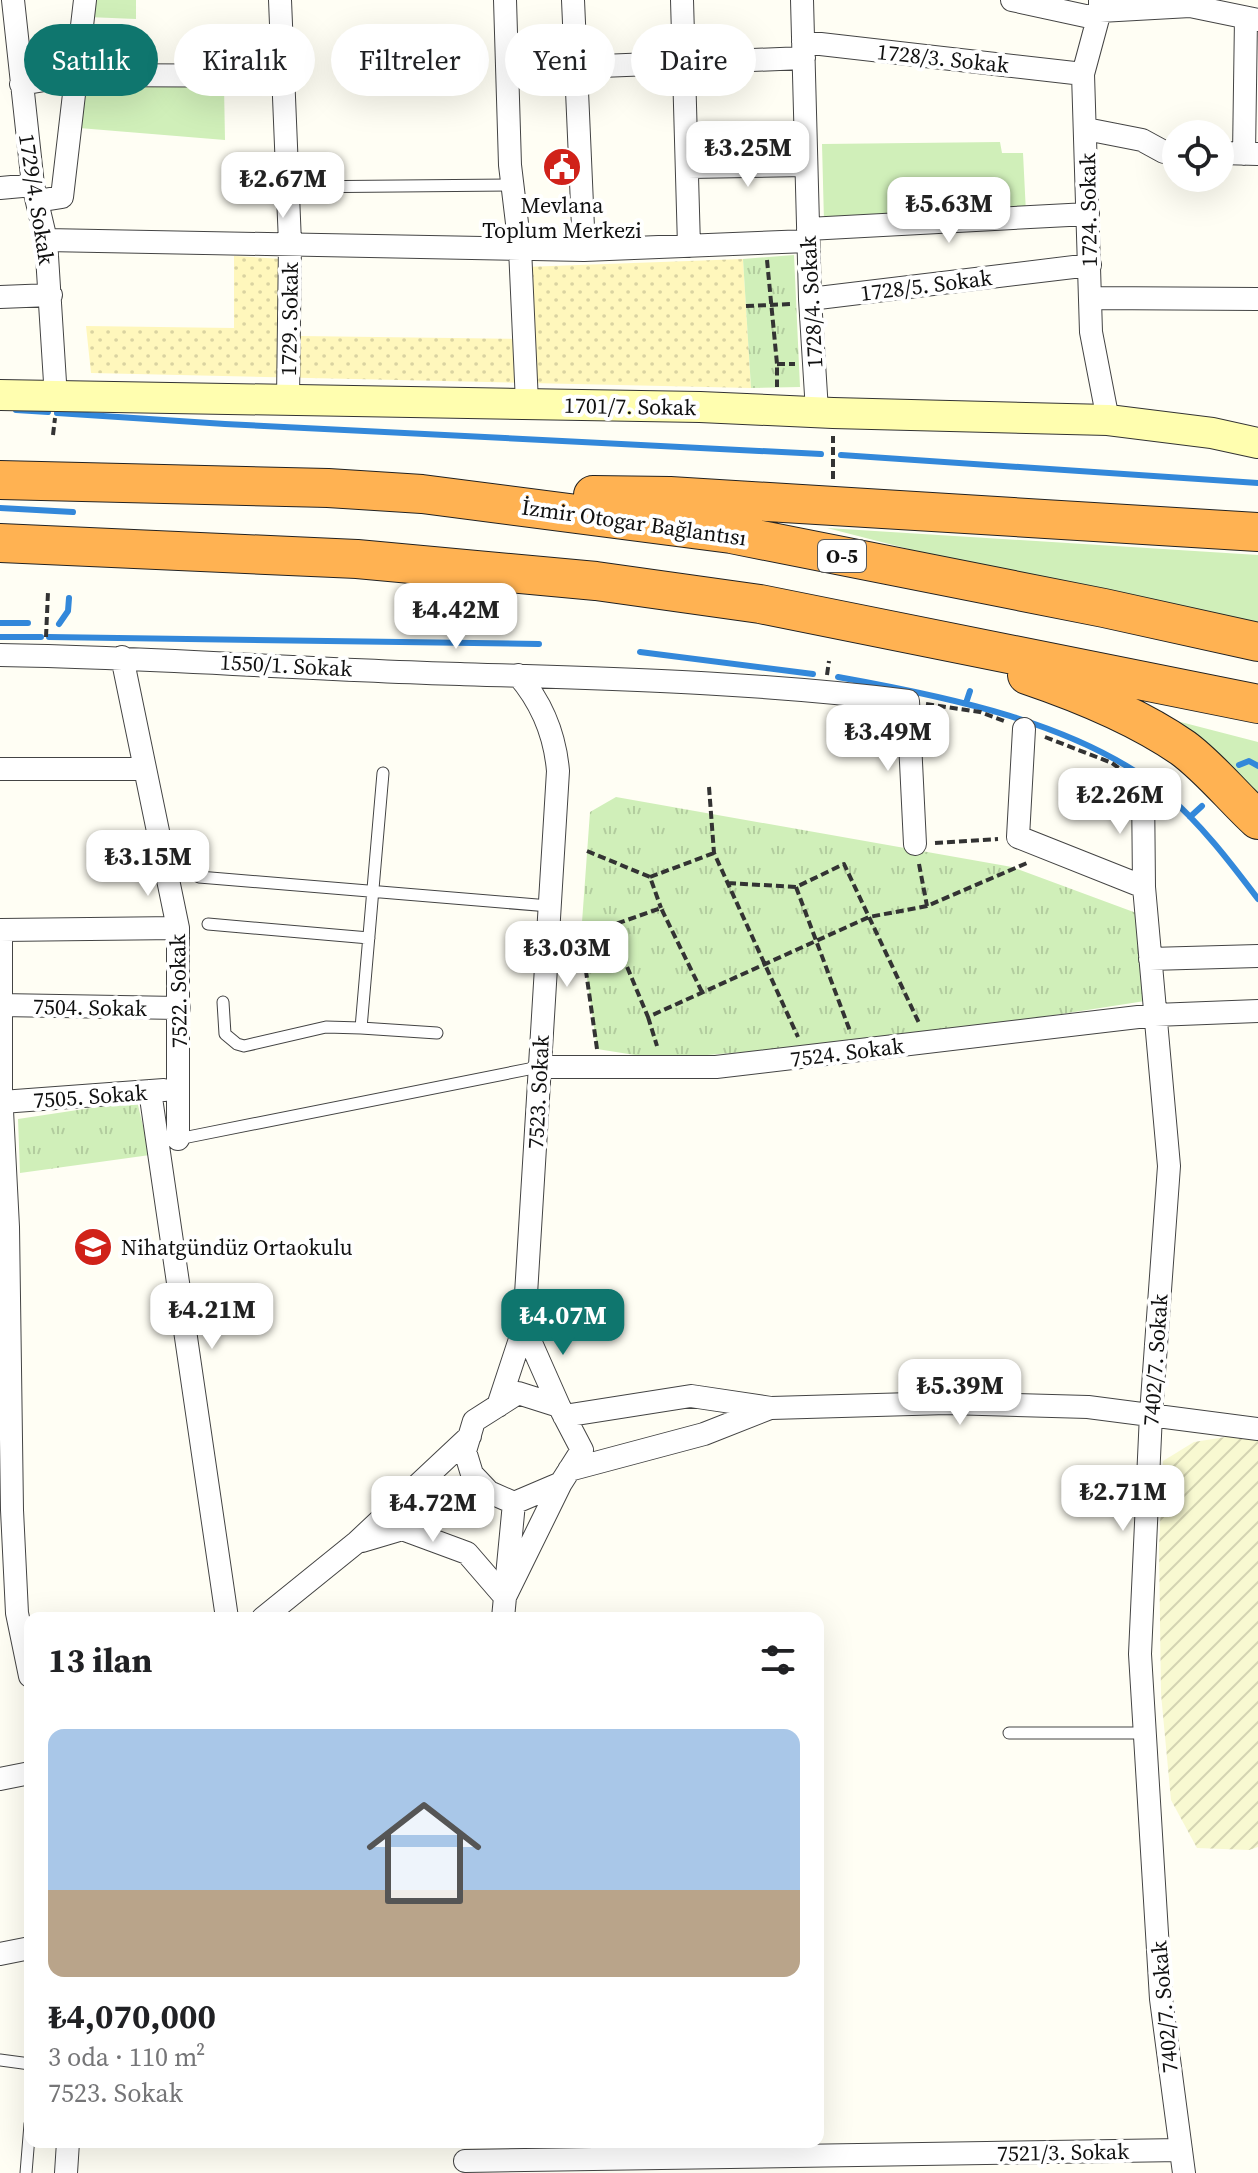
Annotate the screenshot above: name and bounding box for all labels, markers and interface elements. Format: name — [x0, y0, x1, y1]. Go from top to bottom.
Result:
chip: Satılık — [24, 24, 158, 96]
chip: Kiralık — [174, 24, 315, 96]
chip: Filtreler — [331, 24, 489, 96]
chip: Yeni — [505, 24, 615, 96]
chip: Daire — [631, 24, 756, 96]
street label: 1728/3. Sokak — [876, 36, 1011, 80]
map controls — [1162, 120, 1234, 192]
button: locate — [1162, 120, 1234, 192]
pin: ₺3.25M — [683, 121, 813, 189]
text: ₺3.25M — [704, 129, 792, 165]
street label: 1729/4. Sokak — [12, 131, 62, 268]
public building icon: Mevlana Toplum Merkezi — [541, 146, 583, 188]
pin: ₺2.67M — [218, 152, 348, 220]
street label: 1724. Sokak — [1072, 152, 1104, 267]
text: ₺2.67M — [239, 160, 327, 196]
pin: ₺5.63M — [884, 177, 1014, 245]
text: ₺5.63M — [905, 185, 993, 221]
place label: Mevlana Toplum Merkezi — [482, 190, 642, 245]
street label: 1728/4. Sokak — [793, 234, 829, 369]
street label: 1729. Sokak — [273, 261, 305, 376]
street label: 1728/5. Sokak — [858, 262, 994, 308]
street label: 1701/7. Sokak — [564, 390, 697, 422]
street label: İzmir Otogar Bağlantısı — [520, 491, 748, 553]
road number: O-5 — [818, 540, 866, 572]
pin: ₺4.42M — [391, 583, 521, 651]
text: ₺4.42M — [412, 591, 500, 627]
street label: 1550/1. Sokak — [219, 647, 354, 683]
pin: ₺3.49M — [823, 705, 953, 773]
text: ₺3.49M — [844, 713, 932, 749]
pin: ₺2.26M — [1055, 768, 1185, 836]
text: ₺2.26M — [1076, 776, 1164, 812]
pin: ₺3.15M — [83, 830, 213, 898]
text: ₺3.15M — [104, 838, 192, 874]
pin: ₺3.03M — [502, 921, 632, 989]
text: ₺3.03M — [523, 929, 611, 965]
street label: 7522. Sokak — [162, 933, 194, 1048]
street label: 7504. Sokak — [33, 991, 148, 1023]
street label: 7524. Sokak — [789, 1030, 906, 1074]
street label: 7523. Sokak — [520, 1033, 556, 1150]
street label: 7505. Sokak — [32, 1077, 149, 1115]
school or university icon: Nihatgündüz Ortaokulu — [72, 1226, 114, 1268]
place label: Nihatgündüz Ortaokulu — [121, 1232, 353, 1262]
pin: ₺4.21M — [147, 1283, 277, 1351]
pin: ₺4.07M — [498, 1289, 628, 1357]
text: ₺4.21M — [168, 1291, 256, 1327]
street label: 7402/7. Sokak — [1135, 1292, 1175, 1427]
text: ₺4.07M — [519, 1297, 607, 1333]
pin: ₺5.39M — [895, 1359, 1025, 1427]
text: ₺5.39M — [916, 1367, 1004, 1403]
pin: ₺2.71M — [1058, 1465, 1188, 1533]
text: ₺2.71M — [1079, 1473, 1167, 1509]
pin: ₺4.72M — [368, 1476, 498, 1544]
text: ₺4.72M — [389, 1484, 477, 1520]
text: 13 ilan — [48, 1637, 152, 1683]
icon: filters — [756, 1638, 800, 1682]
icon: home — [352, 1781, 496, 1925]
street label: 7402/7. Sokak — [1143, 1939, 1185, 2074]
text: ₺4,070,000 — [48, 1993, 216, 2039]
text: 3 oda · 110 m² — [48, 2039, 205, 2075]
text: 7523. Sokak — [48, 2075, 183, 2111]
street label: 7521/3. Sokak — [997, 2136, 1130, 2168]

